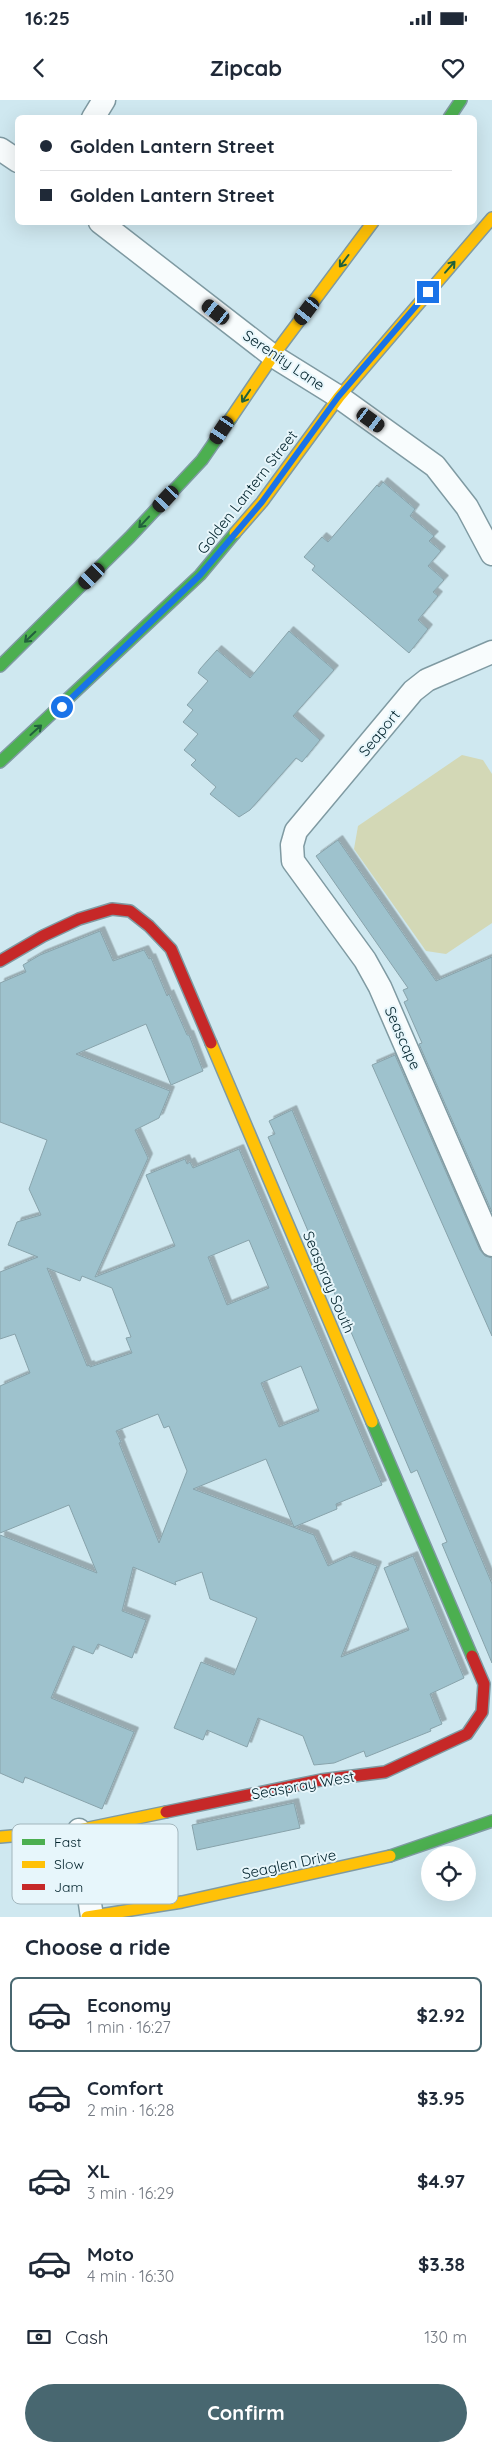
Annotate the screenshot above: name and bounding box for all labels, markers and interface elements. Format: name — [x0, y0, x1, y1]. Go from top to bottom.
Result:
text: 16:25 — [25, 6, 70, 30]
icon: back — [25, 54, 53, 82]
text: Zipcab — [210, 54, 282, 82]
icon: heart — [439, 54, 467, 82]
text: Golden Lantern Street — [70, 134, 275, 158]
text: Golden Lantern Street — [70, 183, 275, 207]
one-way arrow — [339, 254, 349, 268]
one-way arrow — [444, 261, 455, 274]
route end — [417, 281, 439, 303]
car — [291, 295, 322, 327]
car — [199, 297, 232, 327]
street label: Serenity Lane — [239, 326, 329, 394]
one-way arrow — [241, 389, 251, 403]
car — [354, 405, 387, 435]
car — [207, 413, 236, 447]
street label: Golden Lantern Street — [193, 426, 301, 558]
car — [150, 483, 181, 515]
one-way arrow — [138, 516, 150, 528]
car — [76, 560, 107, 592]
one-way arrow — [24, 631, 36, 644]
route start — [51, 696, 73, 718]
street label: Seaport — [354, 706, 404, 760]
one-way arrow — [30, 724, 43, 736]
street label: Seascape — [381, 1003, 425, 1073]
street label: Seaspray South — [299, 1228, 359, 1336]
street label: Seaspray West — [250, 1767, 356, 1803]
legend — [12, 1824, 178, 1904]
text: Fast — [54, 1833, 82, 1851]
street label: Seaglen Drive — [240, 1845, 338, 1883]
map controls — [421, 1846, 476, 1901]
button: locate — [421, 1846, 476, 1901]
text: Slow — [54, 1855, 84, 1873]
text: Jam — [54, 1878, 83, 1896]
text: Choose a ride — [25, 1933, 170, 1961]
icon: car — [27, 1992, 72, 2037]
text: Economy — [87, 1993, 171, 2017]
text: $2.92 — [417, 2003, 465, 2027]
text: 1 min · 16:27 — [87, 2017, 171, 2037]
icon: car — [27, 2075, 72, 2120]
text: Comfort — [87, 2076, 164, 2100]
text: $3.95 — [417, 2086, 465, 2110]
text: 2 min · 16:28 — [87, 2100, 174, 2120]
icon: car — [27, 2158, 72, 2203]
text: XL — [87, 2159, 110, 2183]
text: $4.97 — [417, 2169, 465, 2193]
text: 3 min · 16:29 — [87, 2183, 174, 2203]
icon: car — [27, 2241, 72, 2286]
text: Moto — [87, 2242, 134, 2266]
text: $3.38 — [418, 2252, 465, 2276]
text: 4 min · 16:30 — [87, 2266, 174, 2286]
icon: cash — [25, 2323, 53, 2351]
text: Cash — [65, 2325, 109, 2349]
text: 130 m — [424, 2327, 467, 2347]
button: Confirm — [25, 2384, 467, 2442]

